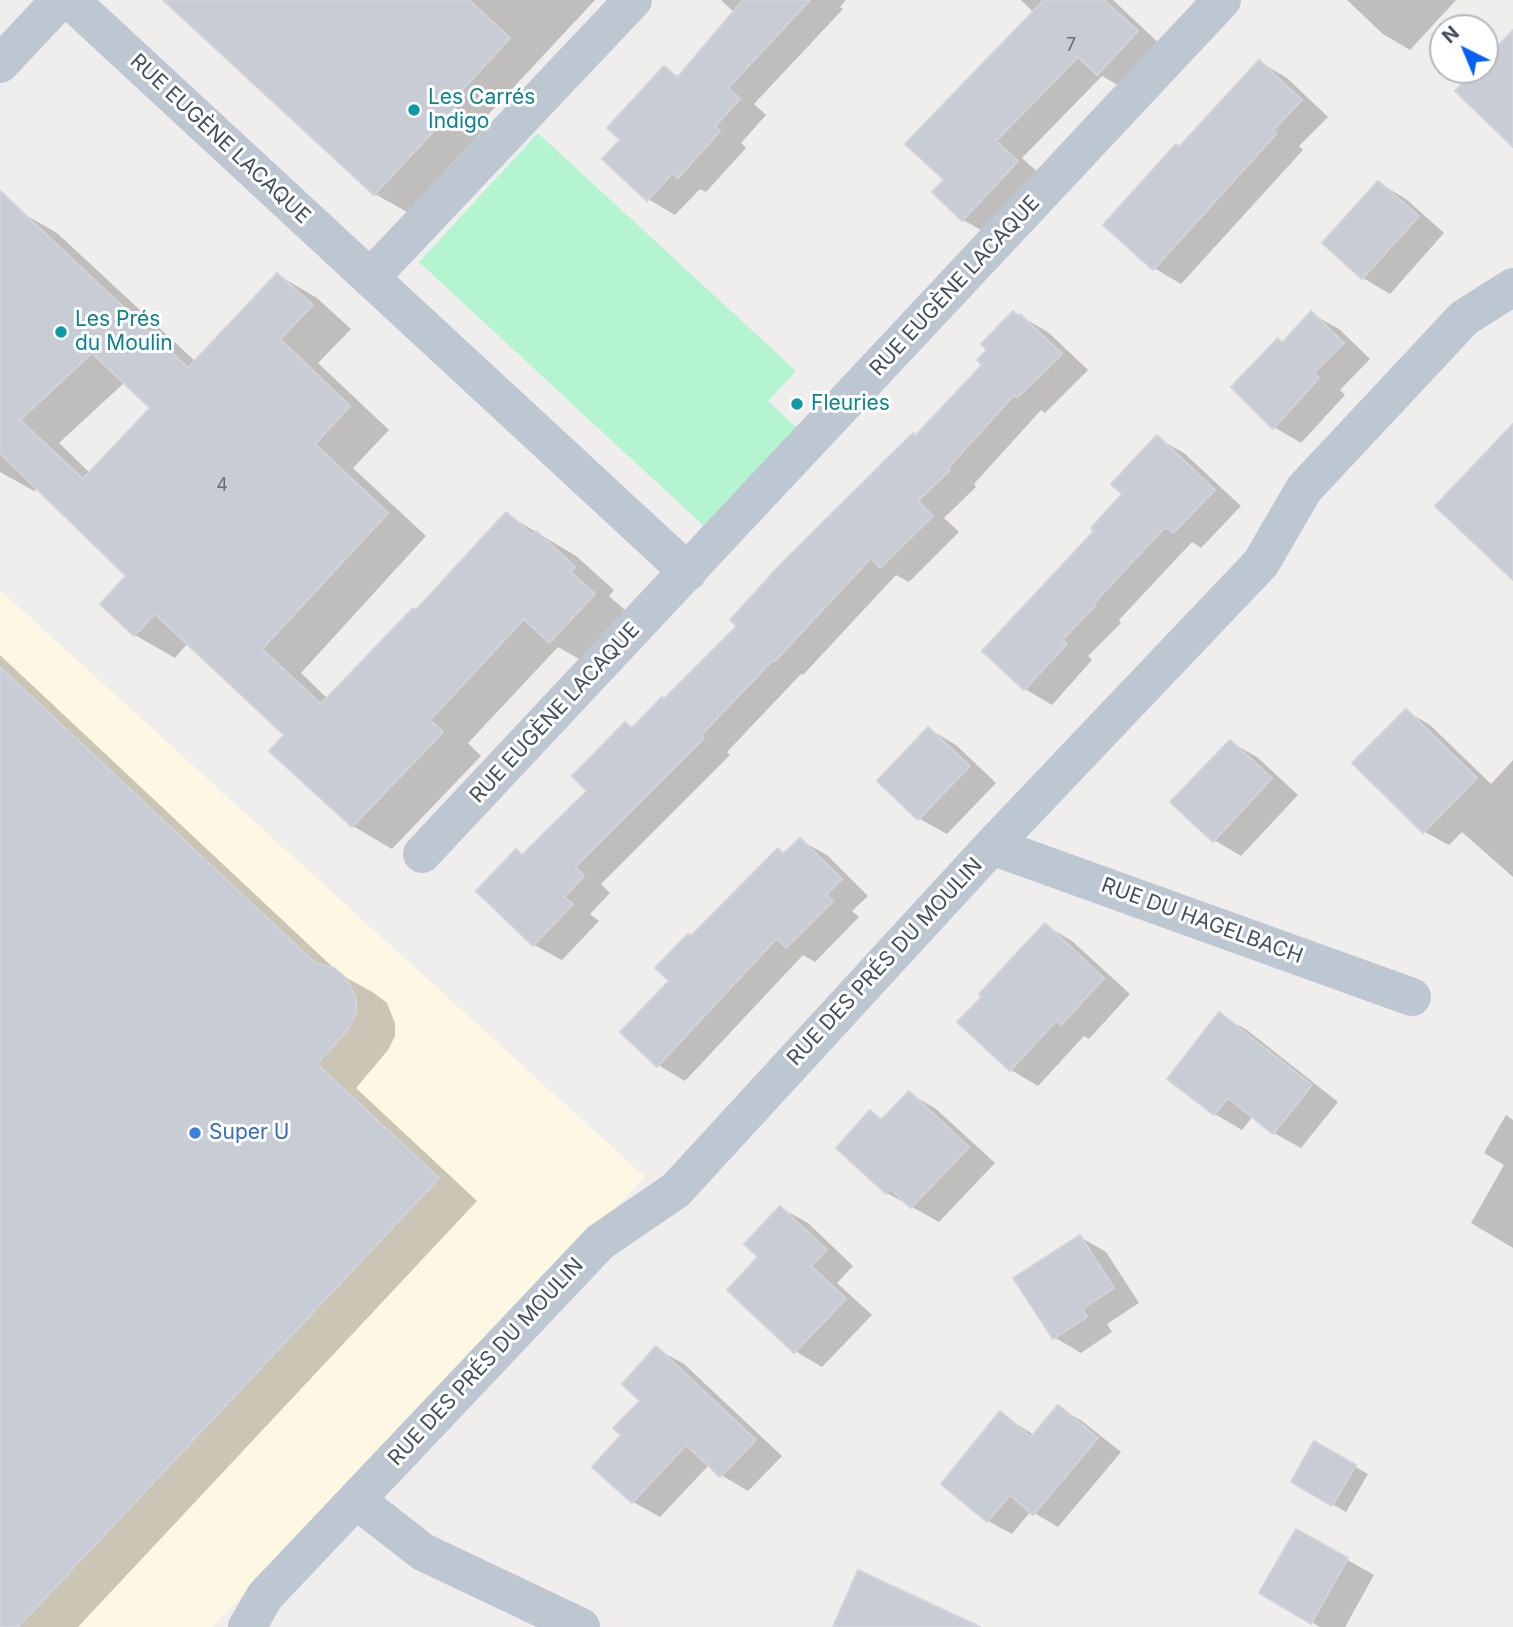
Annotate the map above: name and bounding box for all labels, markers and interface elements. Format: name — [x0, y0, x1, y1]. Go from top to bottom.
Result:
north arrow — [1429, 14, 1499, 84]
text: N — [1438, 21, 1464, 48]
house number: 7 — [1066, 35, 1076, 57]
street label: RUE EUGÈNE LACAQUE — [125, 49, 315, 229]
place label: Les Carrés Indigo — [428, 85, 535, 135]
marker: Les Carrés Indigo — [406, 102, 422, 118]
street label: RUE EUGÈNE LACAQUE — [865, 191, 1045, 381]
place label: Les Prés du Moulin — [75, 307, 173, 357]
marker: Les Prés du Moulin — [53, 324, 69, 340]
place label: Fleuries — [811, 391, 890, 417]
marker: Fleuries — [789, 396, 805, 412]
house number: 4 — [216, 475, 228, 497]
street label: RUE EUGÈNE LACAQUE — [465, 618, 645, 808]
street label: RUE DES PRÉS DU MOULIN — [782, 853, 988, 1071]
street label: RUE DU HAGELBACH — [1098, 873, 1306, 969]
place label: Super U — [209, 1120, 289, 1146]
marker: Super U — [187, 1125, 203, 1141]
street label: RUE DES PRÉS DU MOULIN — [383, 1253, 589, 1471]

